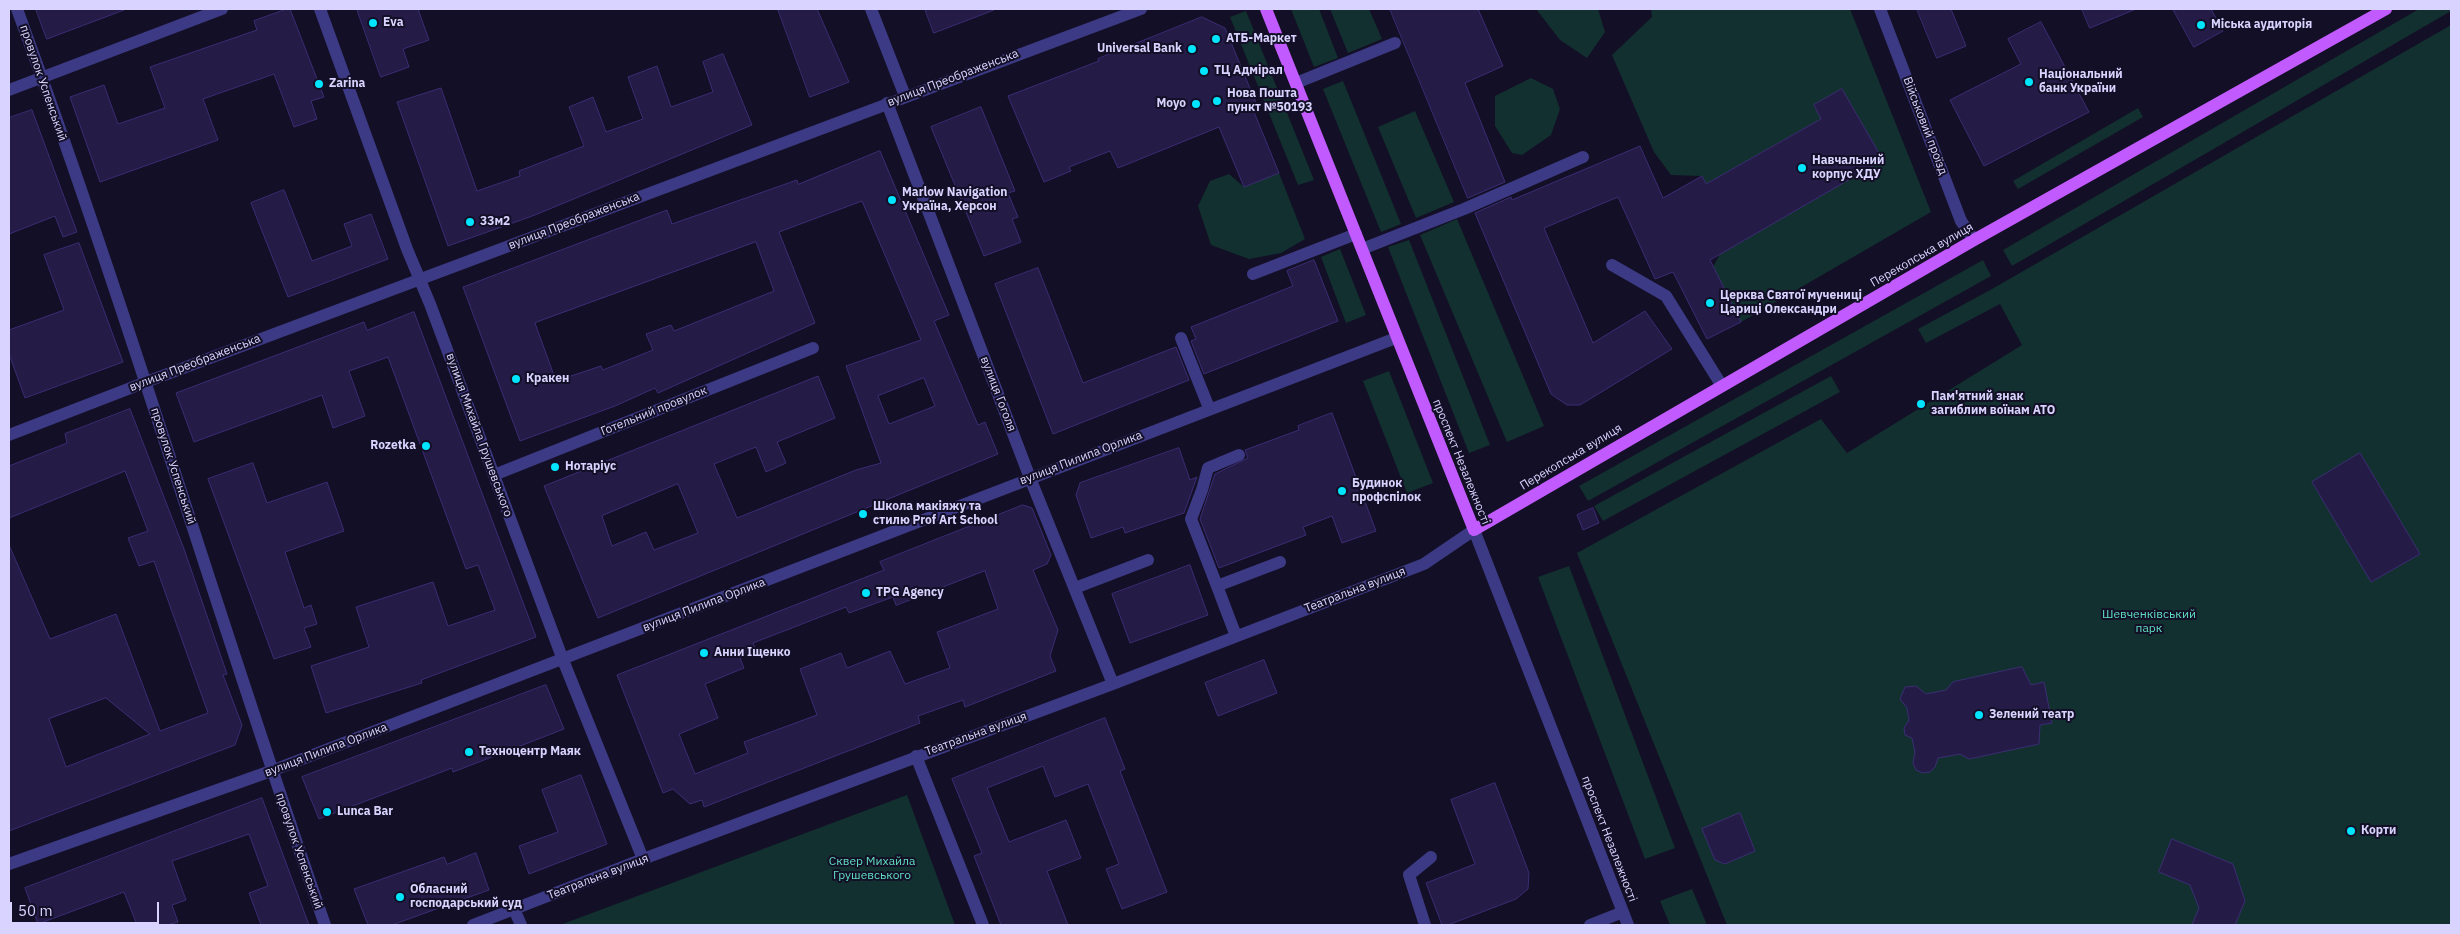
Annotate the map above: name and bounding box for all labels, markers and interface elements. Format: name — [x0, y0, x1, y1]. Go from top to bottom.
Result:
place label: Eva — [383, 16, 403, 30]
marker: Eva — [367, 17, 379, 29]
place label: Міська аудиторія — [2211, 18, 2312, 32]
marker: Міська аудиторія — [2195, 19, 2207, 31]
street label: провулок Успенський — [16, 23, 70, 143]
place label: АТБ-Маркет — [1226, 32, 1297, 46]
marker: АТБ-Маркет — [1210, 33, 1222, 45]
place label: Universal Bank — [1097, 42, 1182, 56]
marker: Universal Bank — [1186, 43, 1198, 55]
street label: вулиця Преображенська — [885, 46, 1021, 110]
place label: ТЦ Адмірал — [1214, 64, 1283, 78]
marker: ТЦ Адмірал — [1198, 65, 1210, 77]
place label: Національний банк України — [2039, 68, 2123, 96]
street label: Військовий проїзд — [1900, 75, 1950, 177]
marker: Національний банк України — [2023, 76, 2035, 88]
place label: Zarina — [329, 77, 365, 91]
marker: Zarina — [313, 78, 325, 90]
place label: Нова Пошта пункт №50193 — [1227, 87, 1312, 115]
marker: Нова Пошта пункт №50193 — [1211, 95, 1223, 107]
place label: Moyo — [1156, 97, 1186, 111]
marker: Moyo — [1190, 98, 1202, 110]
place label: Навчальний корпус ХДУ — [1812, 154, 1884, 182]
marker: Навчальний корпус ХДУ — [1796, 162, 1808, 174]
place label: Marlow Navigation Україна, Херсон — [902, 186, 1007, 214]
street label: вулиця Преображенська — [506, 189, 642, 253]
marker: Marlow Navigation Україна, Херсон — [886, 194, 898, 206]
place label: 33м2 — [480, 215, 510, 229]
marker: 33м2 — [464, 216, 476, 228]
street label: Перекопська вулиця — [1868, 220, 1976, 290]
place label: Церква Святої мучениці Цариці Олександри — [1720, 289, 1862, 317]
marker: Церква Святої мучениці Цариці Олександри — [1704, 297, 1716, 309]
street label: вулиця Преображенська — [127, 331, 263, 395]
street label: вулиця Михайла Грушевського — [443, 351, 515, 519]
street label: вулиця Гоголя — [977, 355, 1019, 433]
place label: Кракен — [526, 372, 569, 386]
marker: Кракен — [510, 373, 522, 385]
street label: Готельний провулок — [599, 383, 709, 439]
place label: Пам'ятний знак загиблим воїнам АТО — [1931, 390, 2055, 418]
street label: проспект Незалежності — [1429, 397, 1493, 527]
marker: Пам'ятний знак загиблим воїнам АТО — [1915, 398, 1927, 410]
street label: провулок Успенський — [147, 406, 199, 526]
street label: Перекопська вулиця — [1517, 421, 1625, 493]
street label: вулиця Пилипа Орлика — [1018, 428, 1144, 488]
place label: Rozetka — [370, 439, 416, 453]
marker: Rozetka — [420, 440, 432, 452]
place label: Нотаріус — [565, 460, 616, 474]
marker: Нотаріус — [549, 461, 561, 473]
place label: Будинок профспілок — [1352, 477, 1421, 505]
marker: Будинок профспілок — [1336, 485, 1348, 497]
place label: Школа макіяжу та стилю Prof Art School — [873, 500, 998, 528]
marker: Школа макіяжу та стилю Prof Art School — [857, 508, 869, 520]
street label: Театральна вулиця — [1302, 564, 1408, 616]
street label: вулиця Пилипа Орлика — [641, 575, 767, 635]
place label: TPG Agency — [876, 586, 944, 600]
marker: TPG Agency — [860, 587, 872, 599]
park label: Шевченківський парк — [2102, 608, 2196, 636]
place label: Анни Іщенко — [714, 646, 791, 660]
marker: Анни Іщенко — [698, 647, 710, 659]
place label: Зелений театр — [1989, 708, 2074, 722]
street label: Театральна вулиця — [923, 709, 1029, 759]
marker: Зелений театр — [1973, 709, 1985, 721]
street label: вулиця Пилипа Орлика — [263, 720, 389, 780]
place label: Техноцентр Маяк — [479, 745, 581, 759]
marker: Техноцентр Маяк — [463, 746, 475, 758]
street label: проспект Незалежності — [1578, 774, 1640, 904]
street label: провулок Успенський — [272, 791, 326, 911]
place label: Lunca Bar — [337, 805, 393, 819]
marker: Lunca Bar — [321, 806, 333, 818]
place label: Корти — [2361, 824, 2396, 838]
marker: Корти — [2345, 825, 2357, 837]
street label: Театральна вулиця — [545, 851, 651, 903]
park label: Сквер Михайла Грушевського — [829, 855, 915, 883]
place label: Обласний господарський суд — [410, 883, 522, 911]
marker: Обласний господарський суд — [394, 891, 406, 903]
scale bar — [12, 892, 161, 924]
text: 50 m — [18, 901, 53, 920]

